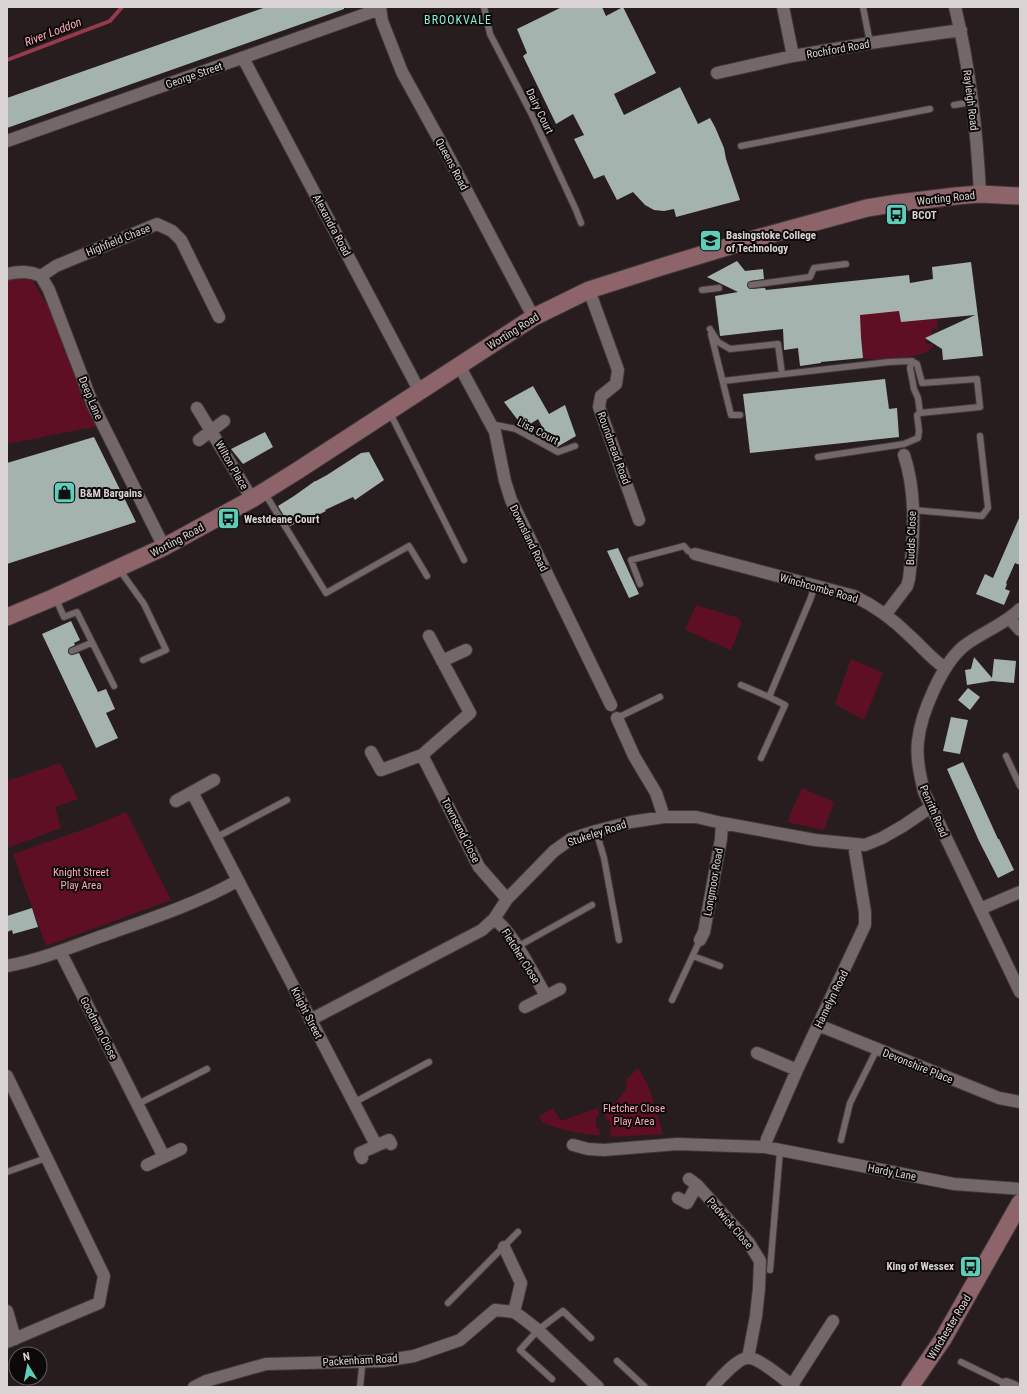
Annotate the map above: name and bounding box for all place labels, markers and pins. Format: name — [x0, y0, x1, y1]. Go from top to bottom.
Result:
bus stop icon: BCOT — [884, 202, 910, 228]
place label: BCOT — [912, 209, 937, 222]
school or university icon: Basingstoke College of Technology — [697, 228, 723, 254]
place label: Basingstoke College of Technology — [726, 229, 816, 255]
shop icon: B&M Bargains — [51, 480, 77, 506]
place label: B&M Bargains — [80, 487, 142, 500]
bus stop icon: Westdeane Court — [216, 506, 242, 532]
place label: Westdeane Court — [244, 513, 320, 526]
bus stop icon: King of Wessex — [957, 1253, 983, 1279]
place label: King of Wessex — [886, 1260, 954, 1273]

